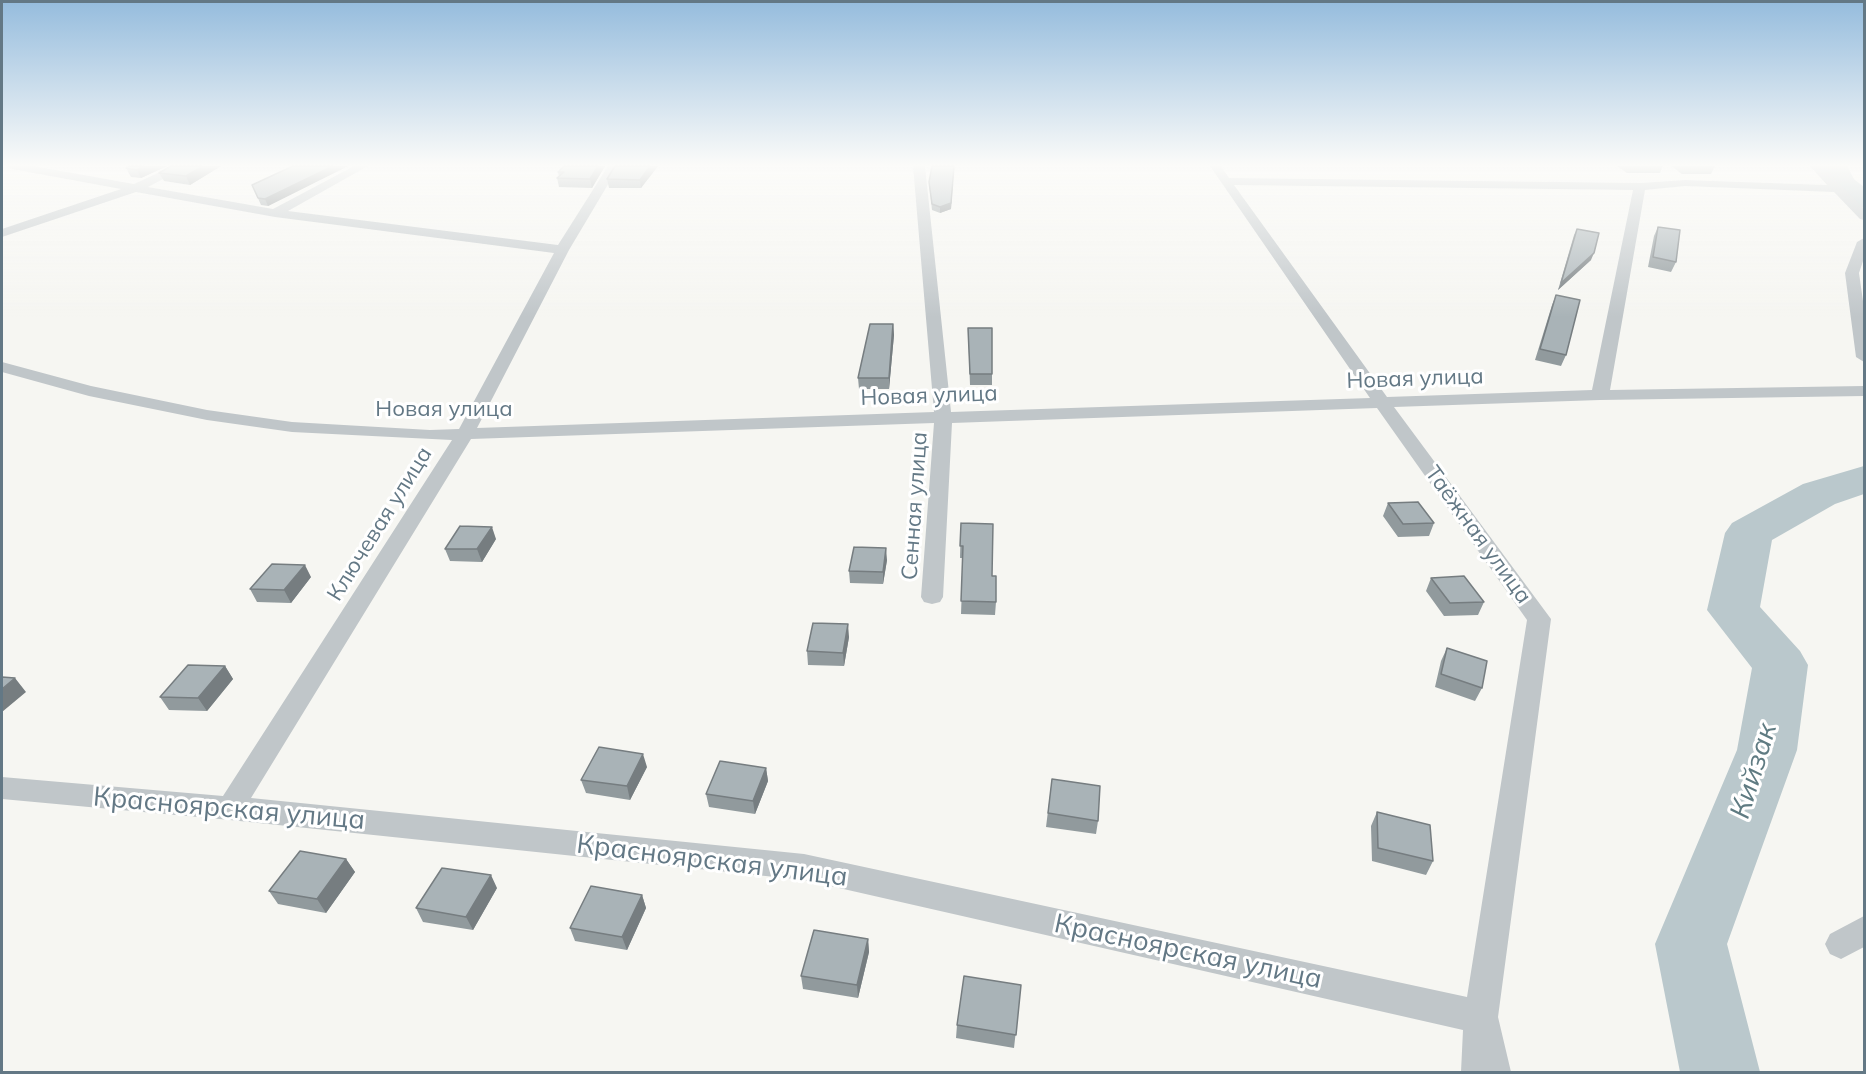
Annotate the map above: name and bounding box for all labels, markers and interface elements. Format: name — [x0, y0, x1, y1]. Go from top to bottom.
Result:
street label: Новая улица — [1346, 363, 1484, 395]
street label: Новая улица — [860, 380, 998, 412]
street label: Новая улица — [375, 396, 513, 422]
street label: Сенная улица — [897, 431, 933, 581]
street label: Ключевая улица — [322, 442, 438, 606]
street label: Таёжная улица — [1419, 461, 1537, 609]
water label: Кийзак — [1724, 719, 1784, 823]
street label: Красноярская улица — [92, 781, 366, 837]
street label: Красноярская улица — [575, 828, 849, 894]
street label: Красноярская улица — [1051, 908, 1325, 996]

